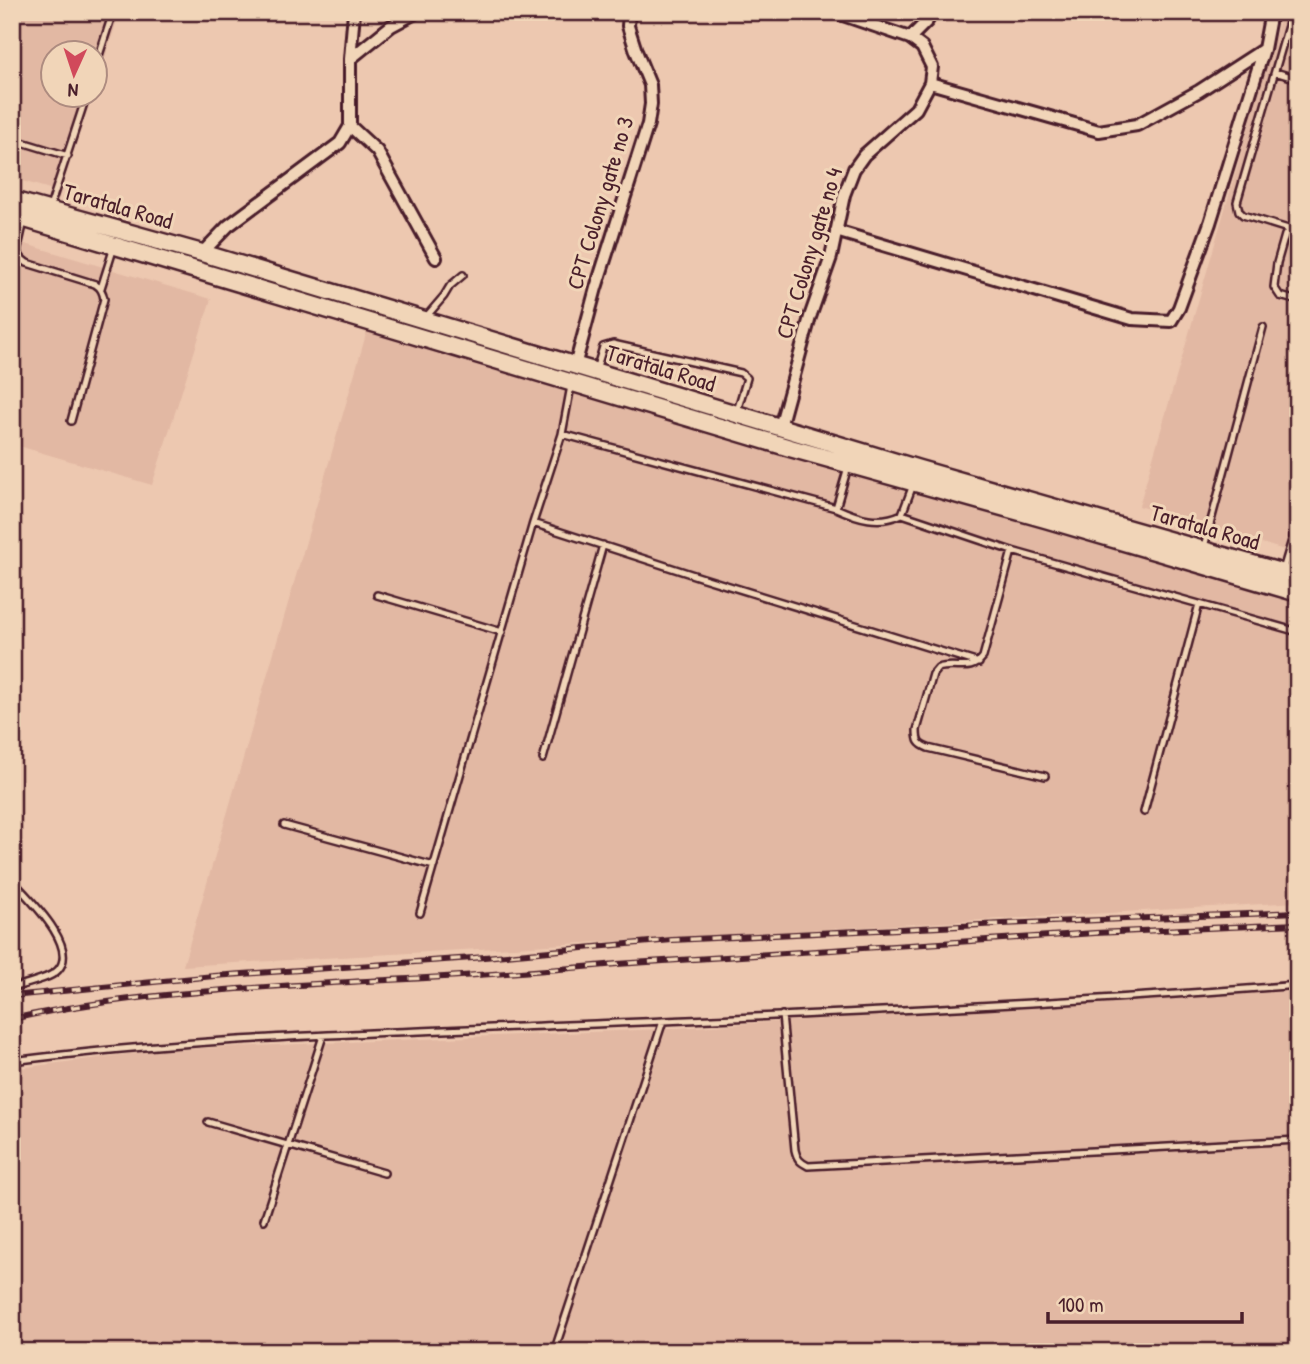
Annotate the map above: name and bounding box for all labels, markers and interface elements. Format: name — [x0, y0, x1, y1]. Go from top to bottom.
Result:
north arrow — [38, 38, 108, 108]
text: N — [67, 78, 79, 104]
street label: CPT Colony gate no 3 — [558, 113, 641, 293]
street label: CPT Colony gate no 4 — [768, 163, 849, 342]
street label: Taratala Road — [60, 175, 177, 236]
street label: Taratala Road — [603, 336, 720, 399]
street label: Taratala Road — [1147, 496, 1264, 557]
scale bar — [1048, 1280, 1242, 1324]
text: 100 m — [1058, 1290, 1104, 1319]

